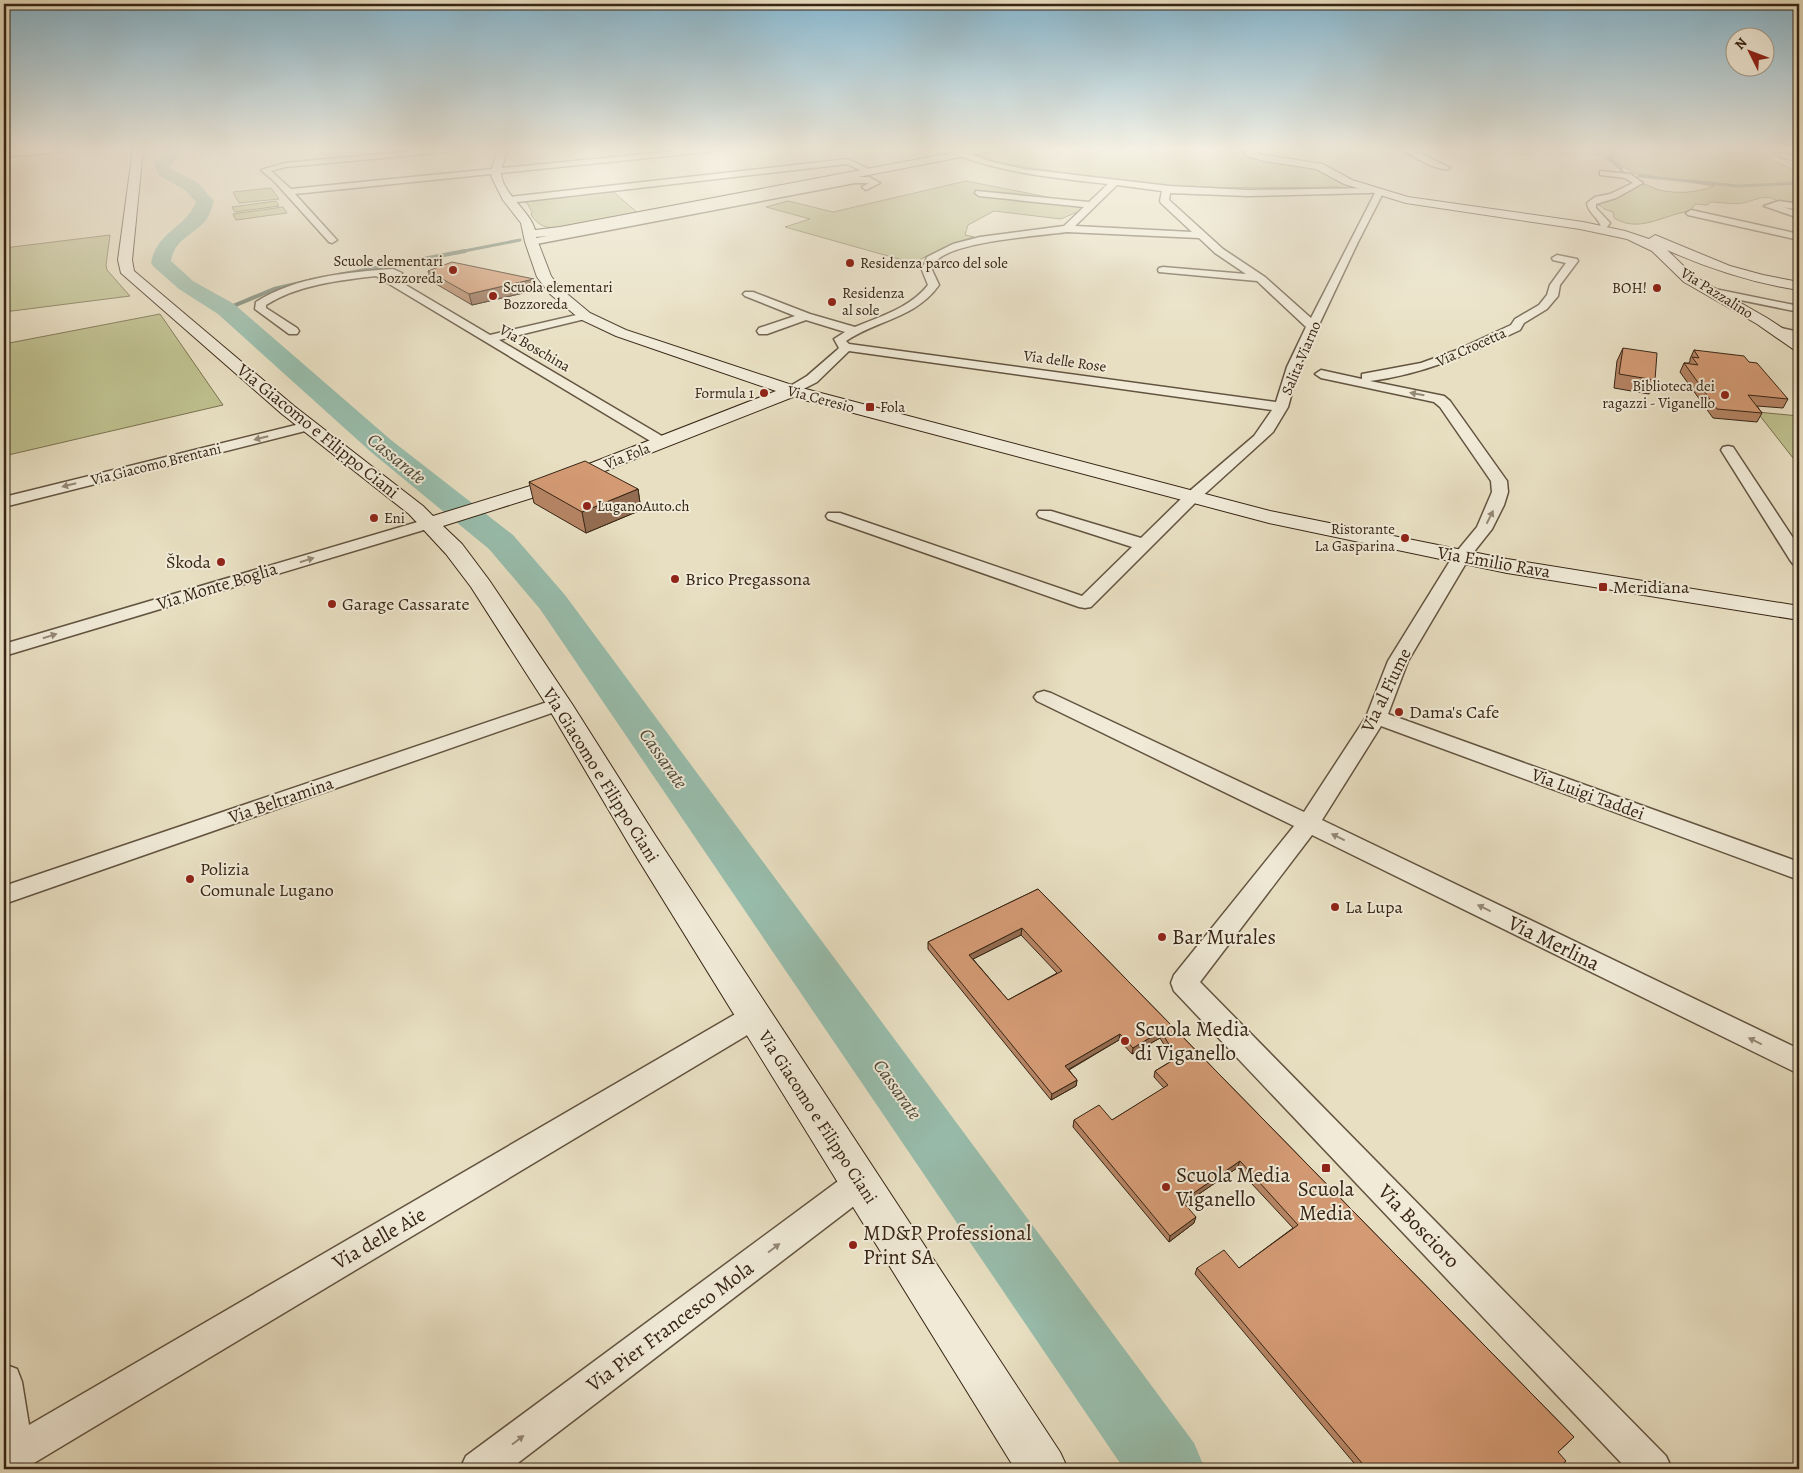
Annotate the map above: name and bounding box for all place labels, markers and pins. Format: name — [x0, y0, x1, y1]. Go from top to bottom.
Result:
place label: Scuole elementari Bozzoreda — [334, 251, 443, 288]
place label: Residenza parco del sole — [860, 253, 1008, 273]
marker: Residenza parco del sole — [844, 257, 856, 269]
marker: Scuole elementari Bozzoreda — [447, 264, 459, 276]
place label: Scuola elementari Bozzoreda — [503, 277, 613, 314]
place label: BOH! — [1612, 278, 1647, 298]
marker: BOH! — [1651, 282, 1663, 294]
place label: Residenza al sole — [842, 283, 905, 320]
marker: Scuola elementari Bozzoreda — [487, 290, 499, 302]
marker: Residenza al sole — [826, 296, 838, 308]
place label: Biblioteca dei ragazzi - Viganello — [1602, 376, 1715, 413]
place label: Formula 1 — [694, 383, 754, 403]
marker: Formula 1 — [758, 387, 770, 399]
marker: Biblioteca dei ragazzi - Viganello — [1719, 389, 1731, 401]
place label: Fola — [880, 397, 905, 417]
marker: Fola — [864, 401, 876, 413]
place label: LuganoAuto.ch — [597, 496, 689, 516]
marker: LuganoAuto.ch — [581, 500, 593, 512]
place label: Eni — [384, 508, 405, 528]
marker: Eni — [368, 512, 380, 524]
place label: Ristorante La Gasparina — [1314, 519, 1395, 556]
marker: Ristorante La Gasparina — [1399, 532, 1411, 544]
place label: Škoda — [166, 550, 212, 574]
marker: Škoda — [215, 556, 227, 568]
place label: Brico Pregassona — [685, 567, 811, 591]
marker: Brico Pregassona — [669, 573, 681, 585]
place label: Meridiana — [1613, 575, 1690, 599]
marker: Meridiana — [1597, 581, 1609, 593]
place label: Garage Cassarate — [342, 592, 470, 616]
marker: Garage Cassarate — [326, 598, 338, 610]
place label: Dama's Cafe — [1409, 700, 1499, 724]
marker: Dama's Cafe — [1393, 706, 1405, 718]
place label: Polizia Comunale Lugano — [200, 857, 334, 902]
marker: Polizia Comunale Lugano — [184, 873, 196, 885]
place label: La Lupa — [1345, 895, 1403, 919]
marker: La Lupa — [1329, 901, 1341, 913]
place label: Bar Murales — [1172, 923, 1276, 951]
marker: Bar Murales — [1156, 931, 1168, 943]
place label: Scuola Media di Viganello — [1135, 1015, 1249, 1067]
marker: Scuola Media di Viganello — [1119, 1035, 1131, 1047]
place label: Scuola Media Viganello — [1175, 1161, 1290, 1213]
marker: Scuola Media — [1320, 1162, 1332, 1174]
place label: Scuola Media — [1298, 1175, 1354, 1227]
marker: Scuola Media Viganello — [1160, 1181, 1172, 1193]
place label: MD&P Professional Print SA — [863, 1219, 1031, 1271]
marker: MD&P Professional Print SA — [847, 1239, 859, 1251]

